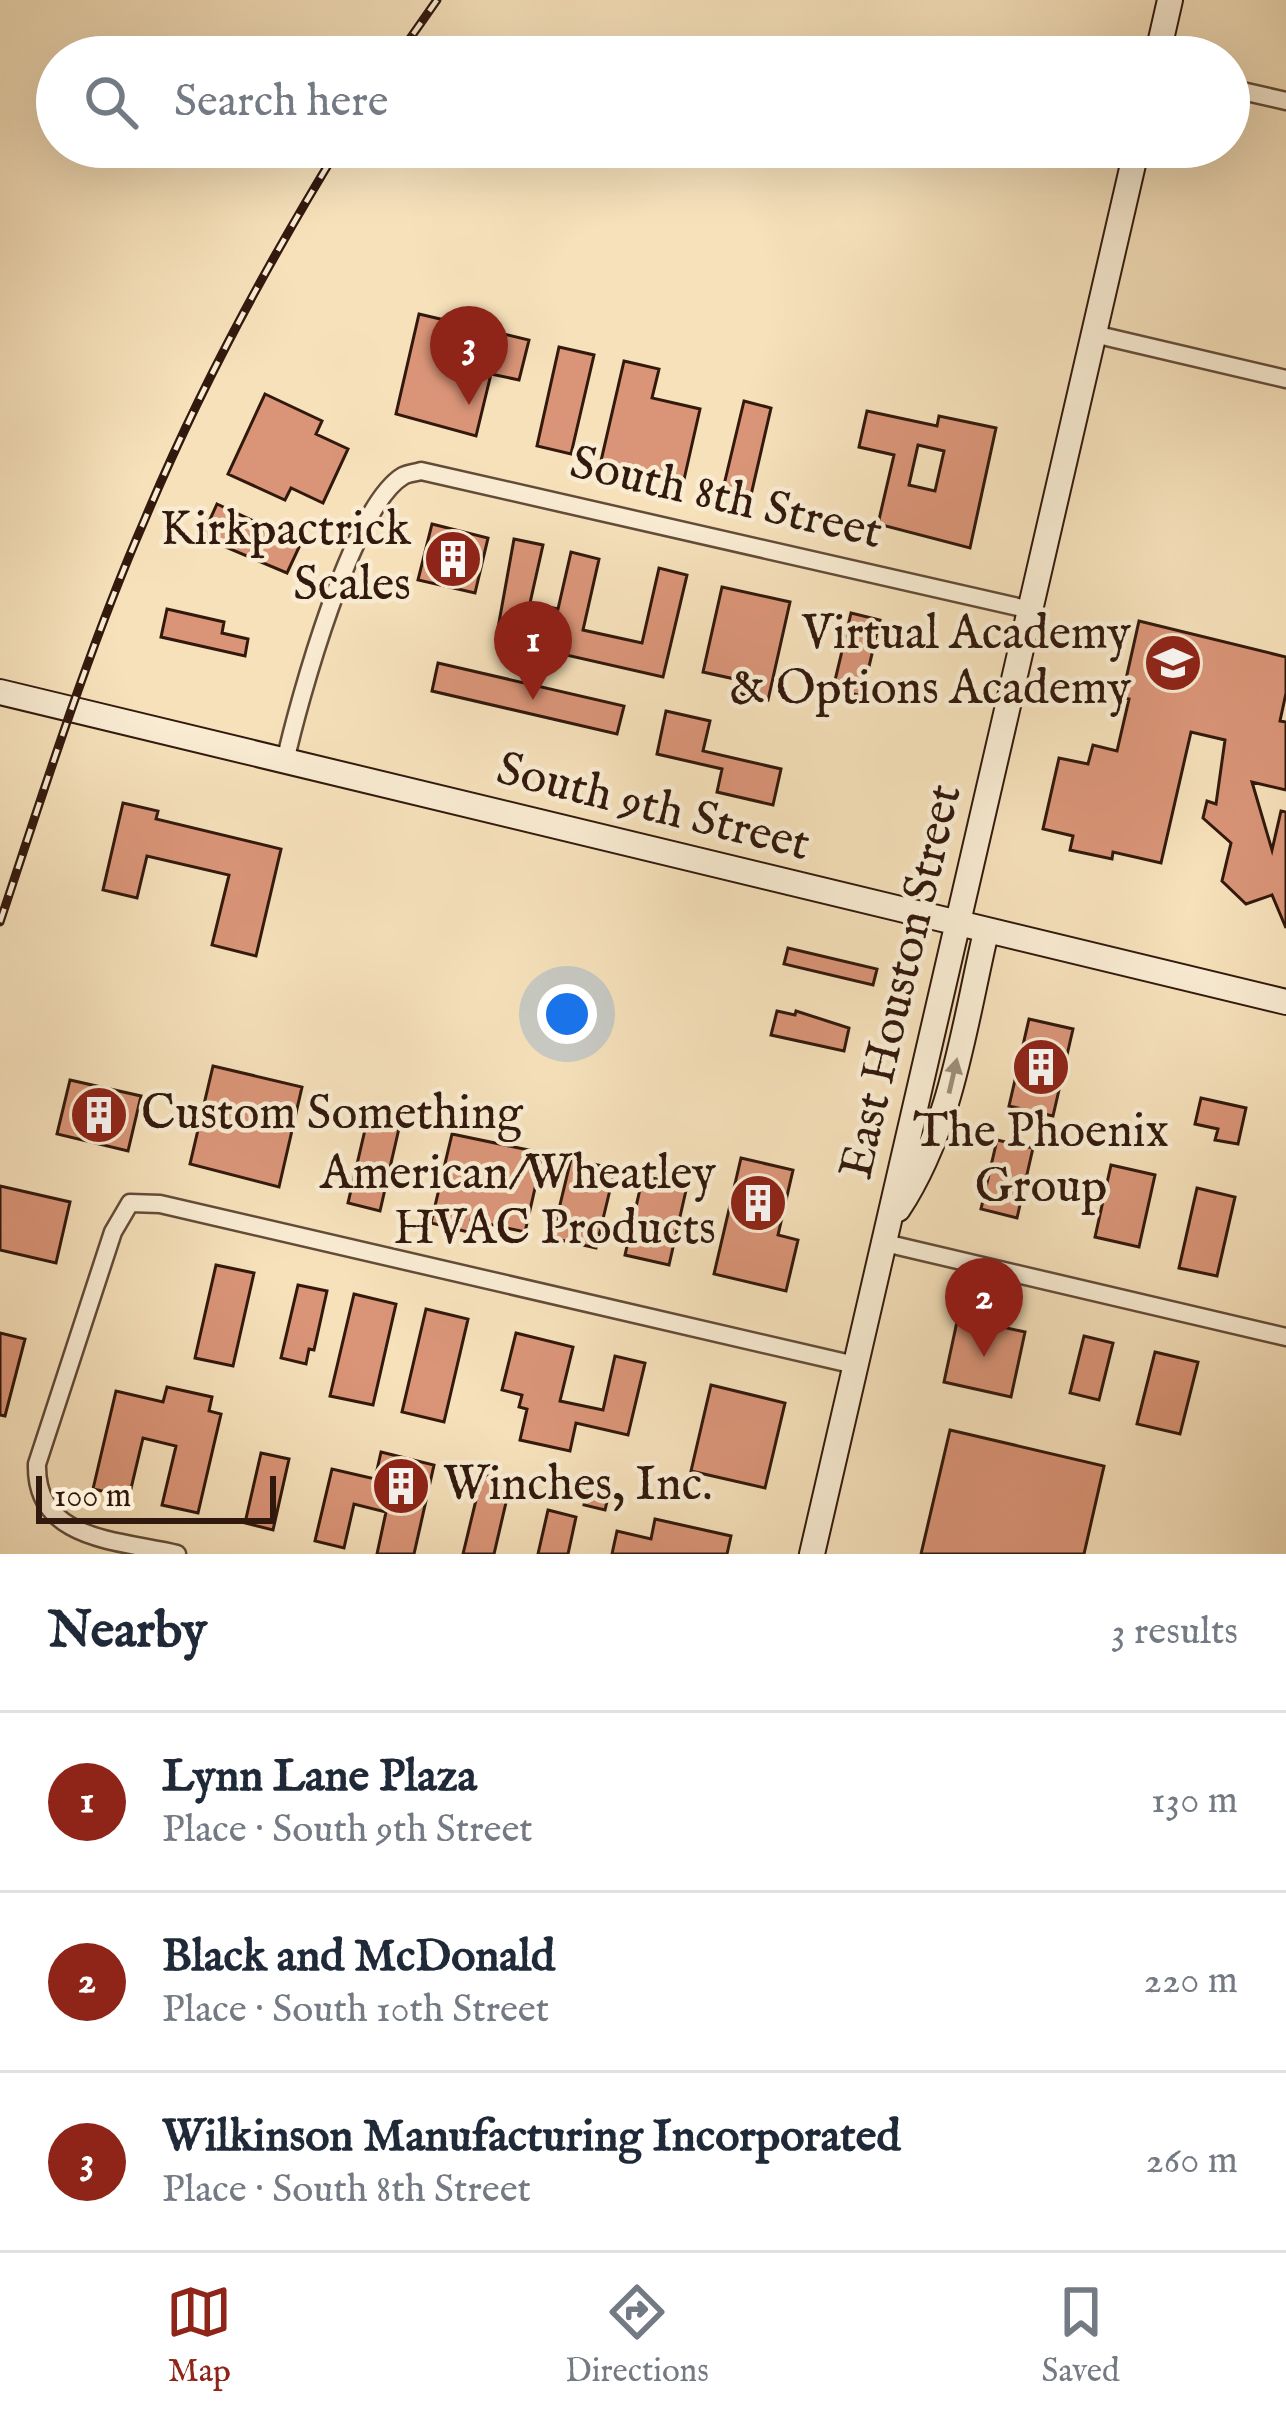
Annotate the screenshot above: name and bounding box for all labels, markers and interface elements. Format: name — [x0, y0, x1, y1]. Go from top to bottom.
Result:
search box — [36, 36, 1250, 168]
icon: search — [78, 69, 144, 135]
text: Search here — [174, 74, 388, 131]
pin: 3 — [430, 306, 508, 405]
street label: South 8th Street — [564, 434, 888, 564]
place label: Kirkpactrick Scales — [160, 501, 411, 616]
building icon: Kirkpactrick Scales — [422, 528, 484, 590]
pin: 1 — [494, 601, 572, 700]
place label: Virtual Academy & Options Academy — [729, 605, 1131, 720]
school or university icon: Virtual Academy & Options Academy — [1142, 632, 1204, 694]
street label: South 9th Street — [490, 740, 816, 876]
street label: East Houston Street — [827, 779, 977, 1185]
your location — [537, 984, 597, 1044]
building icon: The Phoenix Group — [1010, 1036, 1072, 1098]
one-way arrow — [944, 1057, 963, 1095]
building icon: Custom Something — [68, 1084, 130, 1146]
place label: Custom Something — [141, 1085, 524, 1145]
place label: The Phoenix Group — [913, 1103, 1169, 1218]
place label: American/Wheatley HVAC Products — [319, 1145, 716, 1260]
building icon: American/Wheatley HVAC Products — [727, 1172, 789, 1234]
pin: 2 — [945, 1258, 1023, 1357]
building icon: Winches, Inc. — [370, 1455, 432, 1517]
place label: Winches, Inc. — [443, 1456, 712, 1516]
scale bar — [36, 1470, 276, 1523]
text: 100 m — [54, 1476, 131, 1518]
text: Nearby — [48, 1600, 207, 1665]
text: 3 results — [1111, 1608, 1238, 1657]
text: Lynn Lane Plaza — [162, 1749, 477, 1806]
text: 1 — [80, 1777, 94, 1826]
text: 130 m — [1151, 1777, 1238, 1826]
text: Place · South 9th Street — [162, 1806, 533, 1855]
text: Black and McDonald — [162, 1929, 555, 1986]
text: 2 — [78, 1957, 96, 2006]
text: 220 m — [1144, 1957, 1238, 2006]
text: Place · South 10th Street — [162, 1986, 549, 2035]
text: Wilkinson Manufacturing Incorporated — [162, 2109, 900, 2166]
text: 3 — [80, 2137, 94, 2186]
text: 260 m — [1145, 2137, 1238, 2186]
text: Place · South 8th Street — [162, 2166, 531, 2215]
tab: Map — [166, 2279, 232, 2393]
tab: Directions — [565, 2279, 709, 2393]
tab: Saved — [1042, 2279, 1120, 2393]

